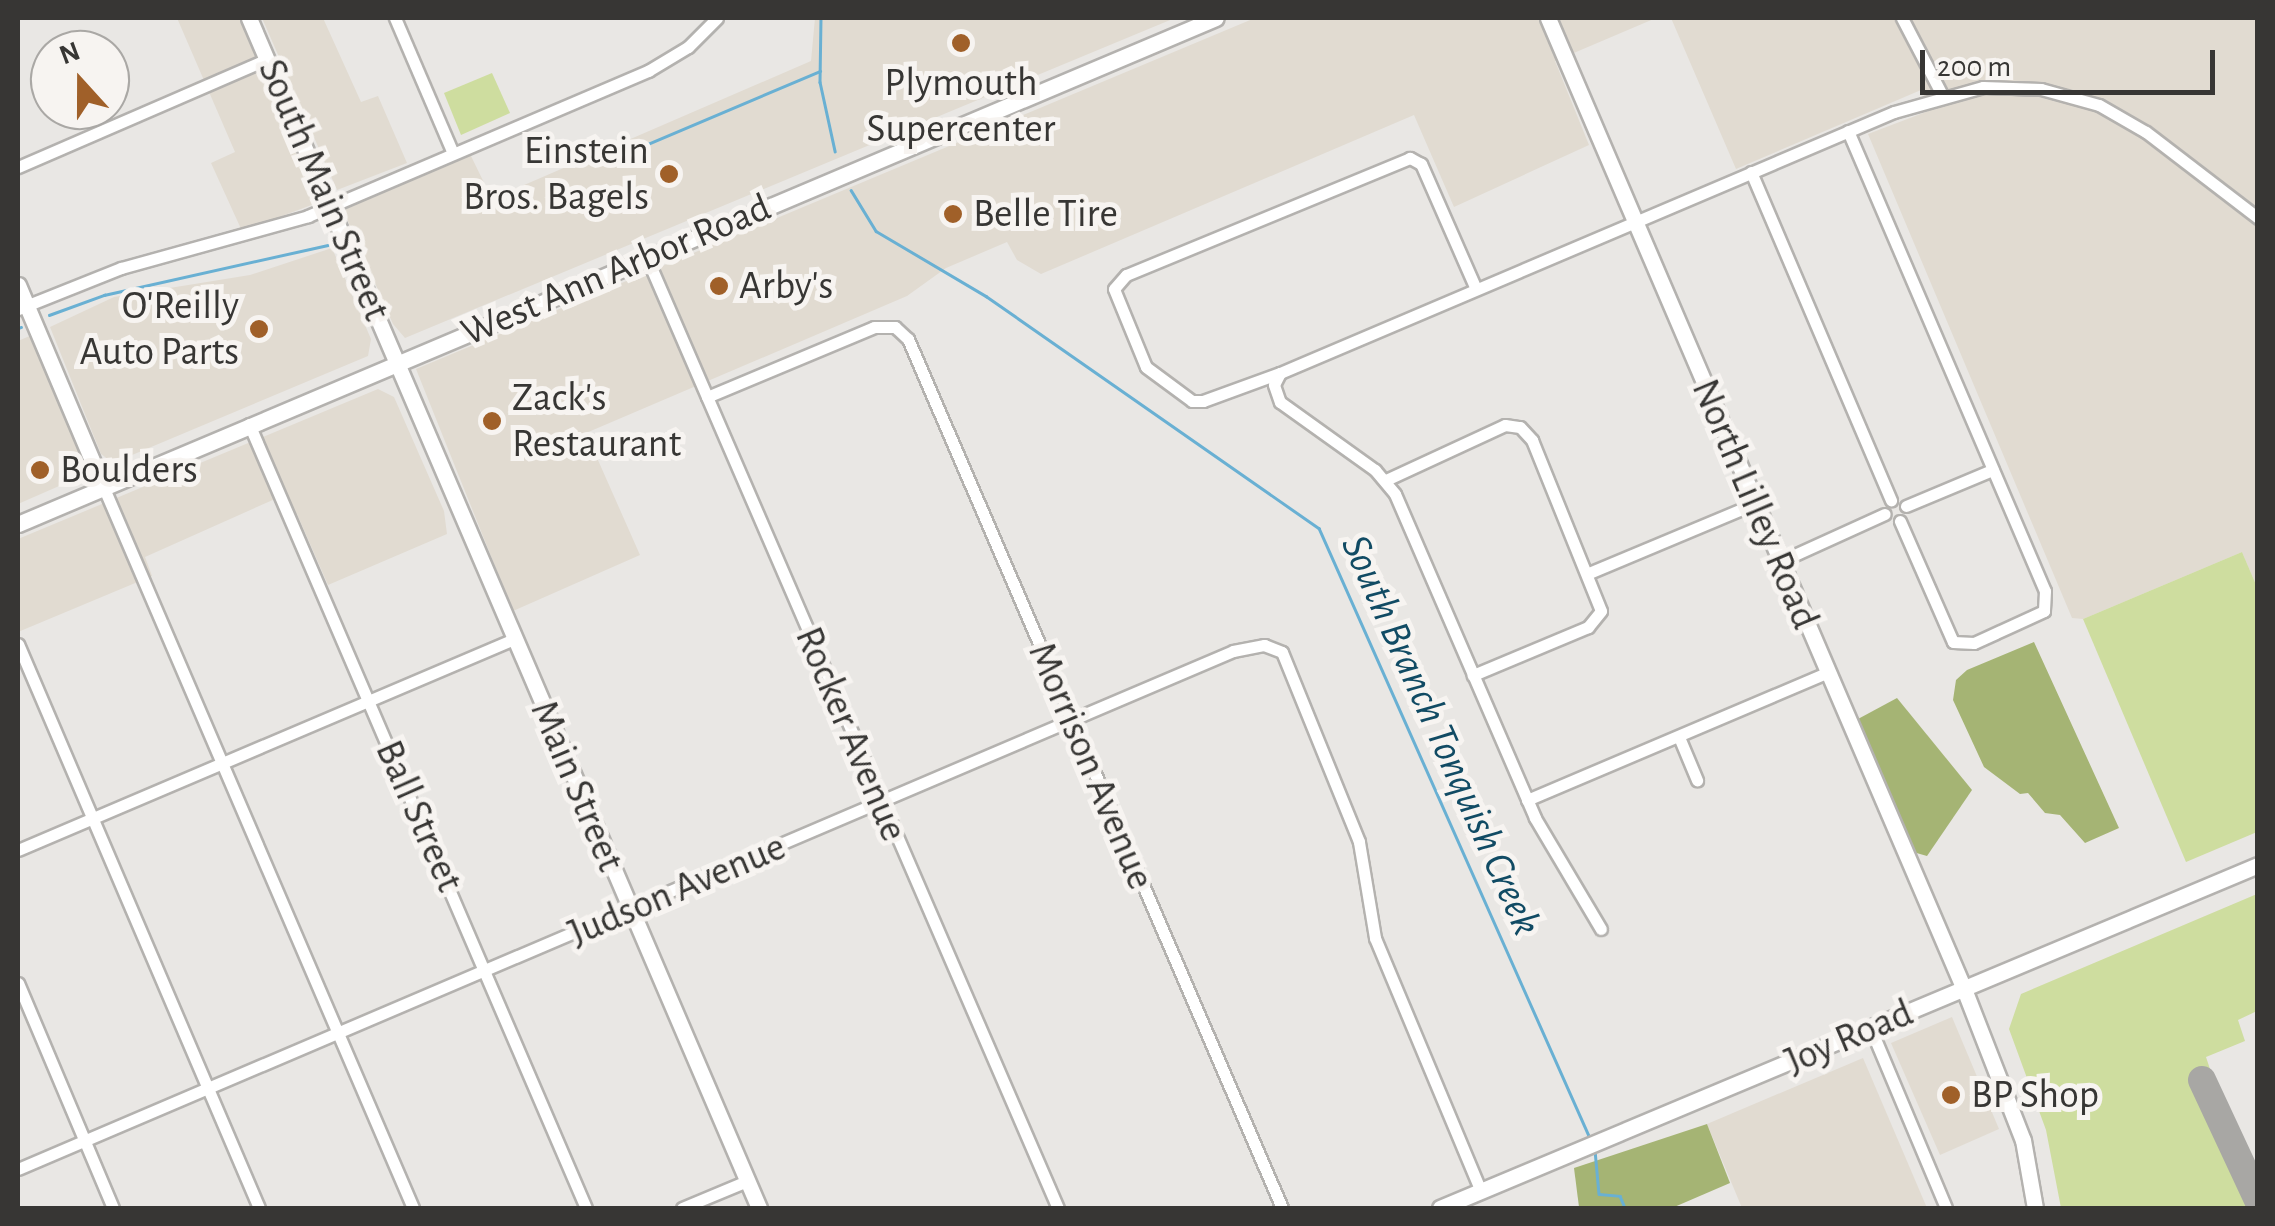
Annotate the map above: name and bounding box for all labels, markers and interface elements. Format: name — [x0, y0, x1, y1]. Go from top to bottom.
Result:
north arrow — [30, 30, 130, 130]
scale bar — [1925, 30, 2220, 92]
marker: Plymouth Supercenter — [950, 32, 972, 54]
text: N — [56, 37, 84, 70]
street label: South Main Street — [247, 52, 401, 328]
text: 200 m — [1937, 52, 2011, 82]
place label: Plymouth Supercenter — [867, 59, 1055, 153]
place label: Einstein Bros. Bagels — [463, 127, 649, 221]
marker: Einstein Bros. Bagels — [658, 163, 680, 185]
street label: West Ann Arbor Road — [454, 183, 778, 357]
place label: Belle Tire — [973, 190, 1118, 238]
marker: Belle Tire — [942, 203, 964, 225]
place label: Arby's — [739, 262, 833, 310]
marker: Arby's — [708, 275, 730, 297]
place label: O'Reilly Auto Parts — [80, 282, 239, 376]
marker: O'Reilly Auto Parts — [248, 318, 270, 340]
street label: North Lilley Road — [1681, 372, 1829, 636]
place label: Zack's Restaurant — [512, 374, 681, 468]
marker: Zack's Restaurant — [481, 410, 503, 432]
place label: Boulders — [60, 446, 198, 494]
marker: Boulders — [29, 459, 51, 481]
water label: South Branch Tonquish Creek — [1330, 527, 1552, 943]
street label: Rocker Avenue — [784, 620, 918, 848]
street label: Morrison Avenue — [1017, 635, 1165, 897]
street label: Main Street — [520, 693, 634, 879]
street label: Ball Street — [364, 733, 474, 899]
street label: Judson Avenue — [561, 823, 793, 957]
street label: Joy Road — [1778, 989, 1920, 1085]
place label: BP Shop — [1971, 1071, 2099, 1119]
marker: BP Shop — [1940, 1084, 1962, 1106]

